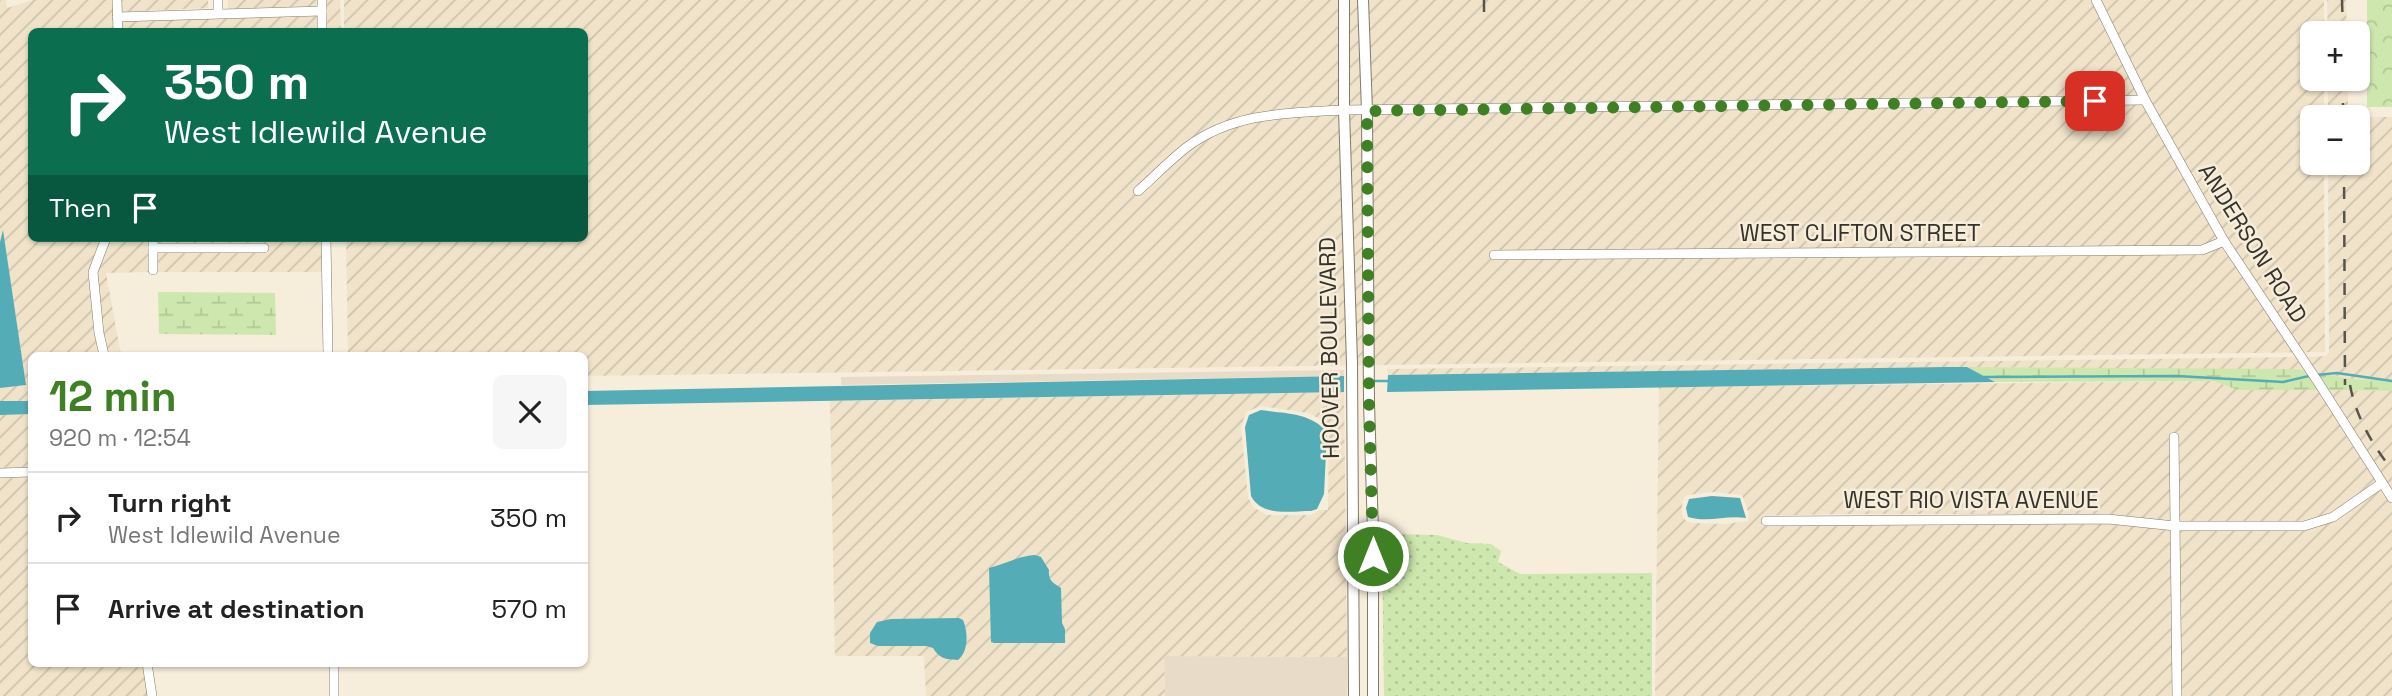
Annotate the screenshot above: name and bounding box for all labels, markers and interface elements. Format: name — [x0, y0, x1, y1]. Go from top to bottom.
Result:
map controls — [2300, 21, 2370, 175]
button: + — [2300, 21, 2370, 91]
text: 350 m — [164, 51, 309, 113]
icon: right — [49, 56, 140, 147]
pin — [2065, 71, 2125, 131]
icon: arrive — [2076, 82, 2114, 120]
button: − — [2300, 105, 2370, 175]
text: West Idlewild Avenue — [164, 112, 488, 152]
street label: ANDERSON ROAD — [2192, 158, 2314, 328]
icon: arrive — [126, 189, 164, 227]
text: Then — [49, 191, 112, 225]
street label: WEST CLIFTON STREET — [1740, 218, 1980, 248]
street label: HOOVER BOULEVARD — [1312, 237, 1346, 459]
text: 12 min — [49, 370, 177, 423]
button: close — [493, 375, 567, 449]
text: 920 m · 12:54 — [49, 423, 191, 453]
street label: WEST RIO VISTA AVENUE — [1843, 485, 2099, 515]
text: Turn right — [108, 486, 232, 520]
icon: right — [49, 499, 87, 537]
text: 350 m — [490, 501, 567, 535]
position arrow — [1336, 519, 1410, 593]
text: West Idlewild Avenue — [108, 520, 341, 550]
icon: arrive — [49, 590, 87, 628]
text: Arrive at destination — [108, 592, 365, 626]
text: 570 m — [492, 592, 567, 626]

